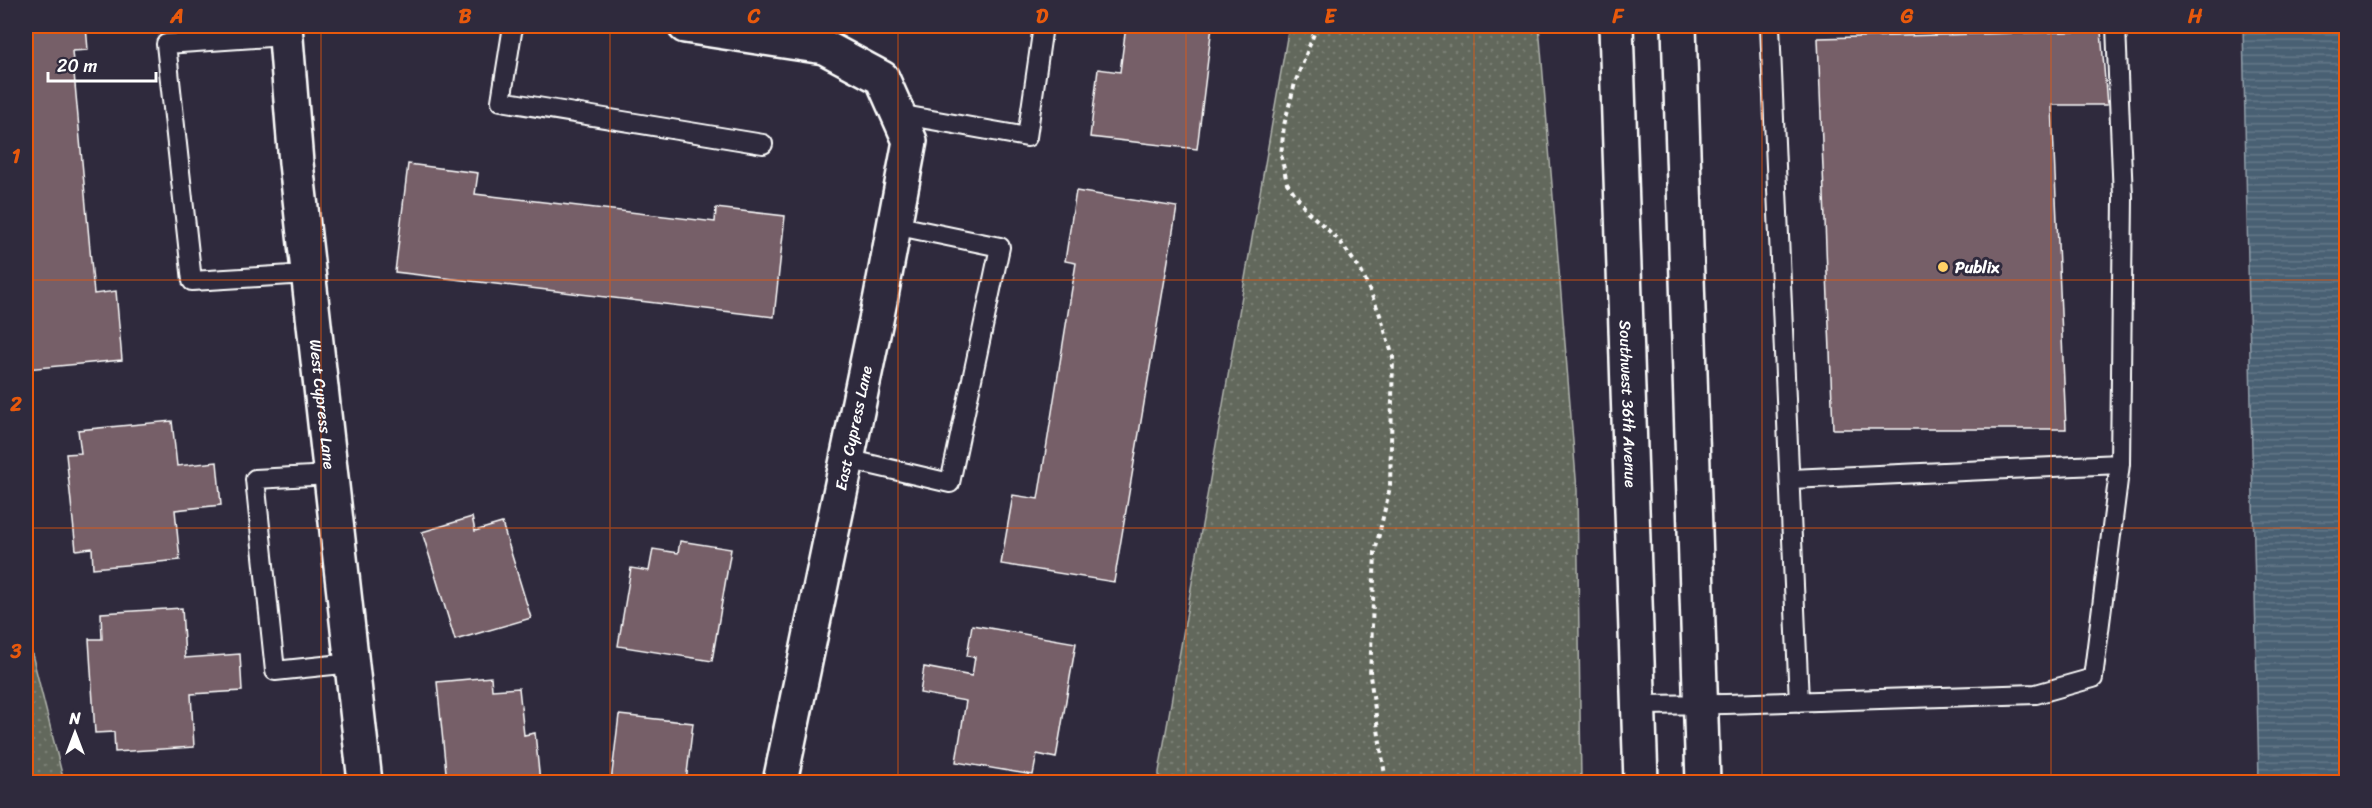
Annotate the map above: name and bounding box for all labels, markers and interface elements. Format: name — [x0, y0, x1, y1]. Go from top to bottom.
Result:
text: A — [169, 0, 184, 34]
text: B — [459, 0, 472, 34]
text: C — [747, 0, 761, 34]
text: D — [1036, 0, 1049, 34]
text: E — [1324, 0, 1337, 34]
text: F — [1612, 0, 1625, 34]
text: G — [1900, 0, 1914, 34]
text: H — [2187, 0, 2203, 34]
scale bar — [48, 45, 156, 83]
text: 20 m — [57, 50, 97, 82]
text: 1 — [12, 139, 21, 174]
place label: Publix — [1955, 253, 2000, 282]
marker: Publix — [1936, 260, 1950, 274]
street label: Southwest 36th Avenue — [1611, 320, 1645, 488]
street label: West Cypress Lane — [301, 338, 344, 471]
street label: East Cypress Lane — [826, 363, 881, 493]
text: 2 — [9, 387, 22, 422]
text: 3 — [10, 634, 22, 669]
north arrow — [45, 703, 105, 763]
text: N — [68, 704, 81, 733]

